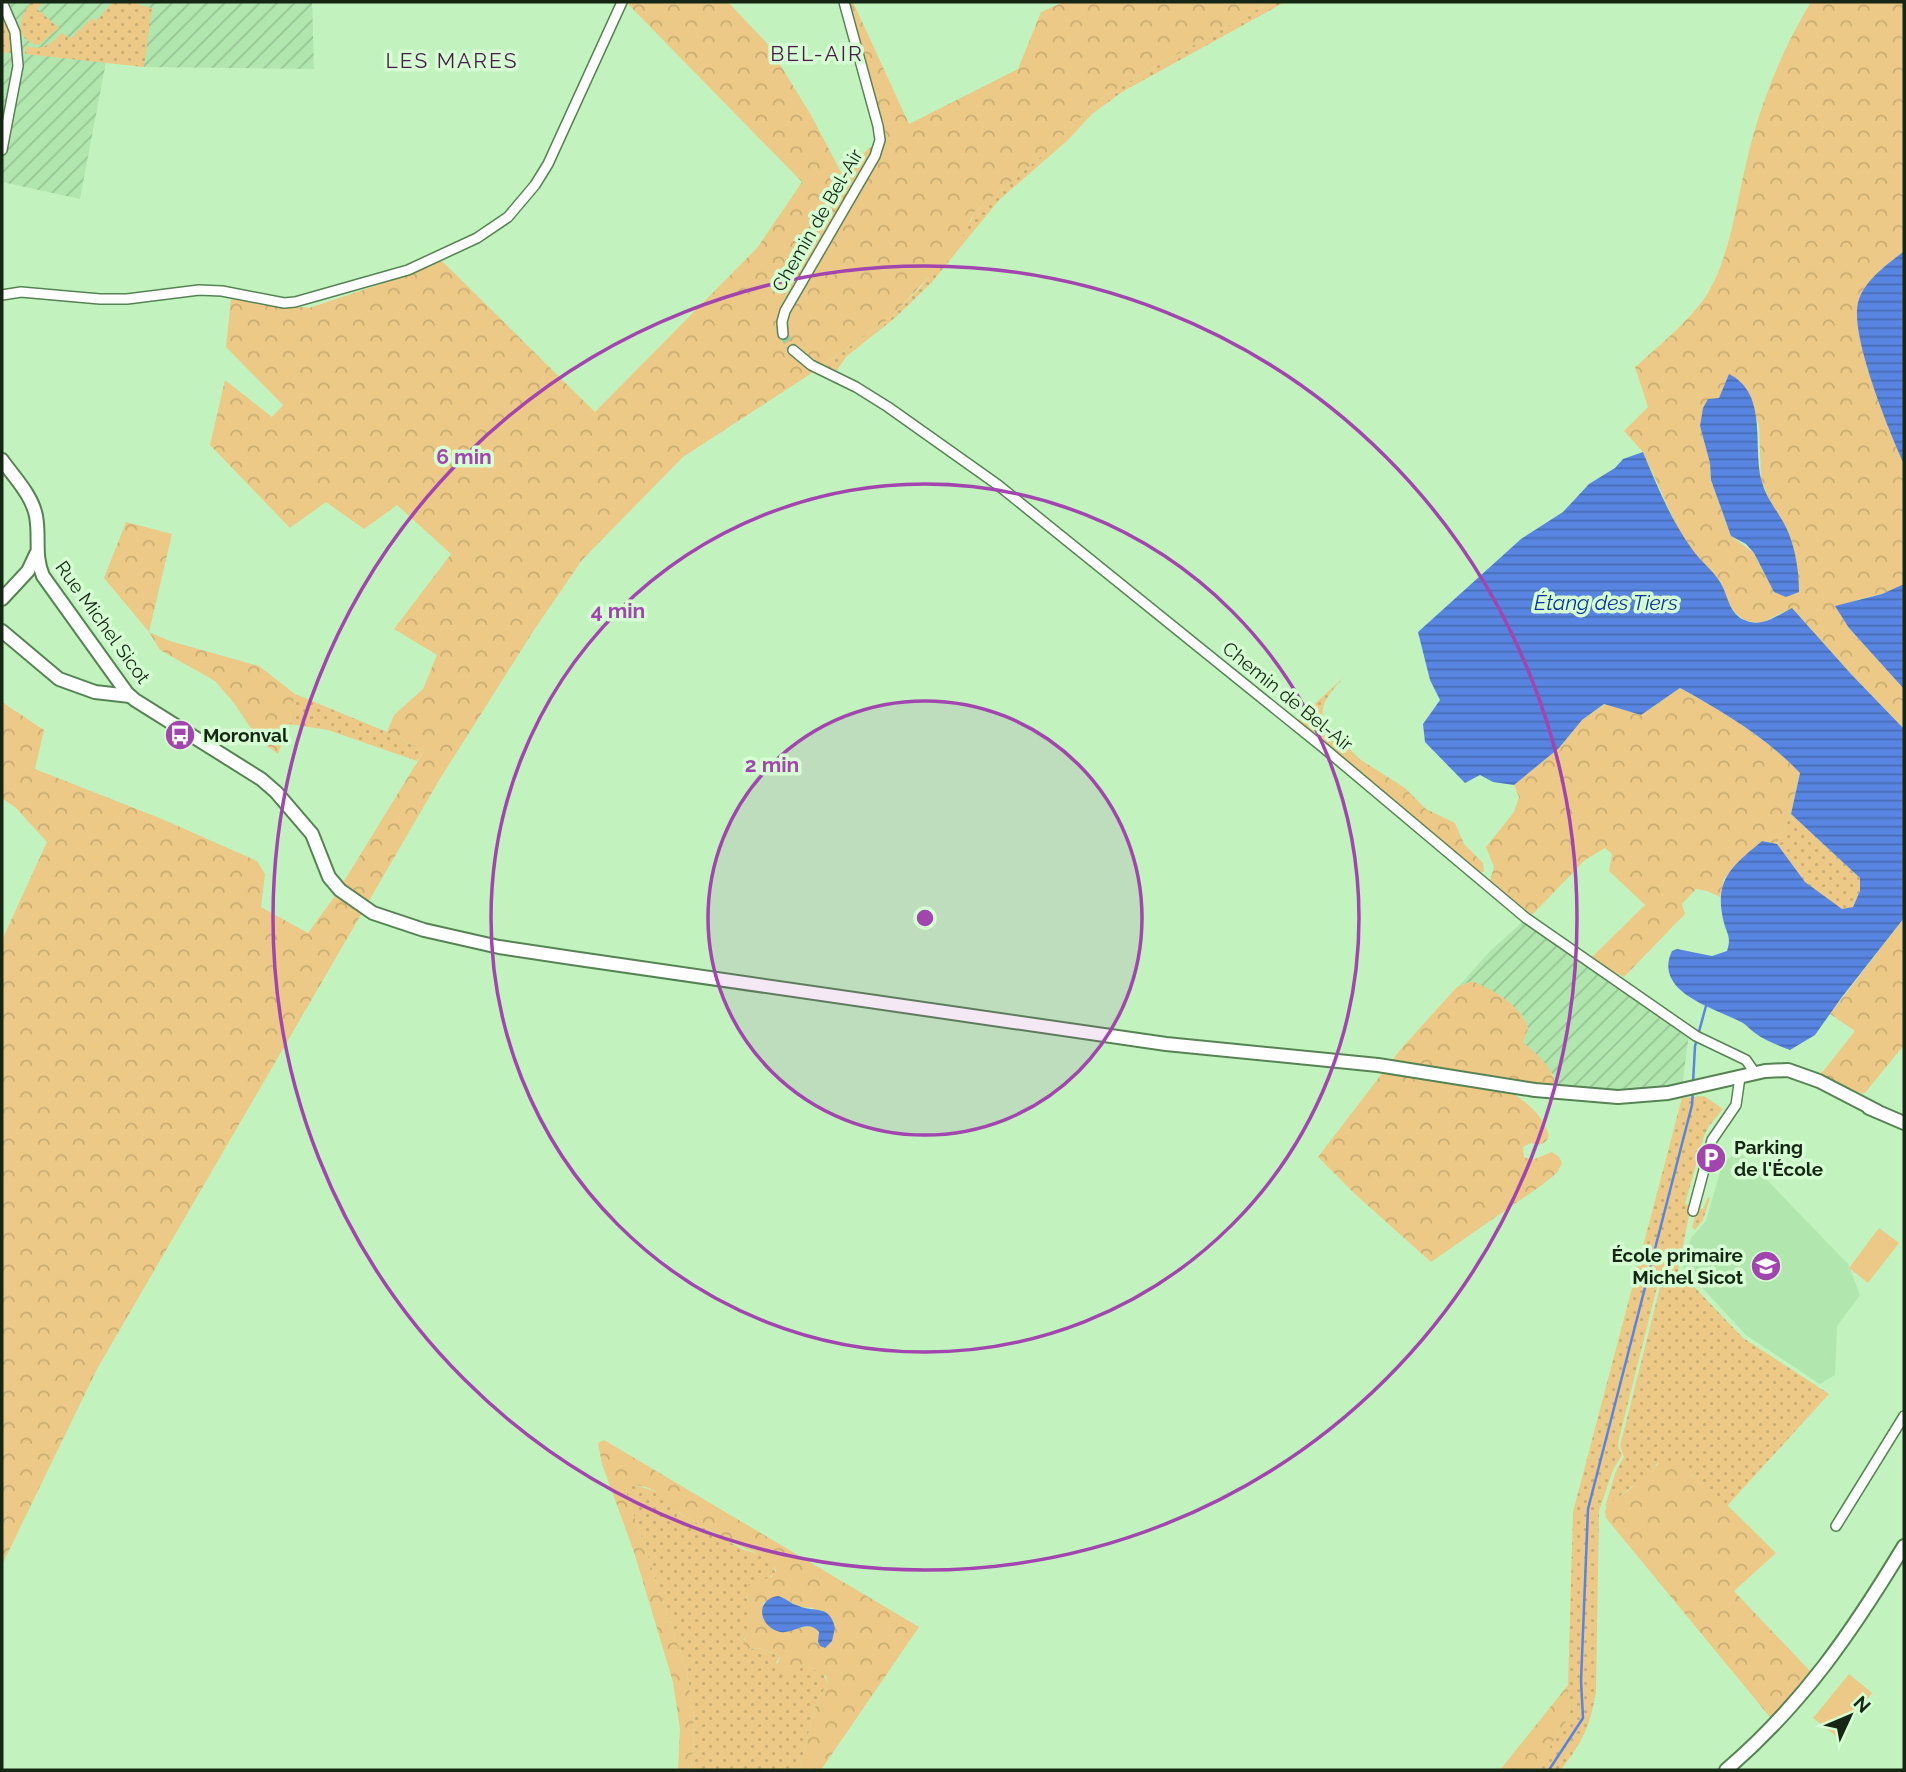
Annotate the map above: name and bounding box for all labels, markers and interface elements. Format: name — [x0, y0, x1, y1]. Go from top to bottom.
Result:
district label: BEL-AIR — [770, 41, 864, 66]
district label: LES MARES — [386, 48, 518, 73]
street label: Chemin de Bel-Air — [767, 145, 867, 295]
text: 6 min — [436, 444, 492, 469]
street label: Rue Michel Sicot — [51, 556, 155, 688]
water label: Étang des Tiers — [1534, 590, 1678, 615]
text: 4 min — [591, 598, 645, 623]
street label: Chemin de Bel-Air — [1219, 637, 1358, 755]
bus stop icon: Moronval — [163, 718, 197, 752]
place label: Moronval — [203, 724, 289, 746]
text: 2 min — [745, 752, 799, 777]
centre of rings — [913, 906, 937, 930]
place label: Parking de l'École — [1734, 1136, 1823, 1180]
parking icon: Parking de l'École — [1694, 1141, 1728, 1175]
place label: École primaire Michel Sicot — [1611, 1244, 1744, 1288]
school or university icon: École primaire Michel Sicot — [1749, 1249, 1783, 1283]
north arrow — [1815, 1681, 1885, 1751]
text: N — [1849, 1691, 1875, 1717]

